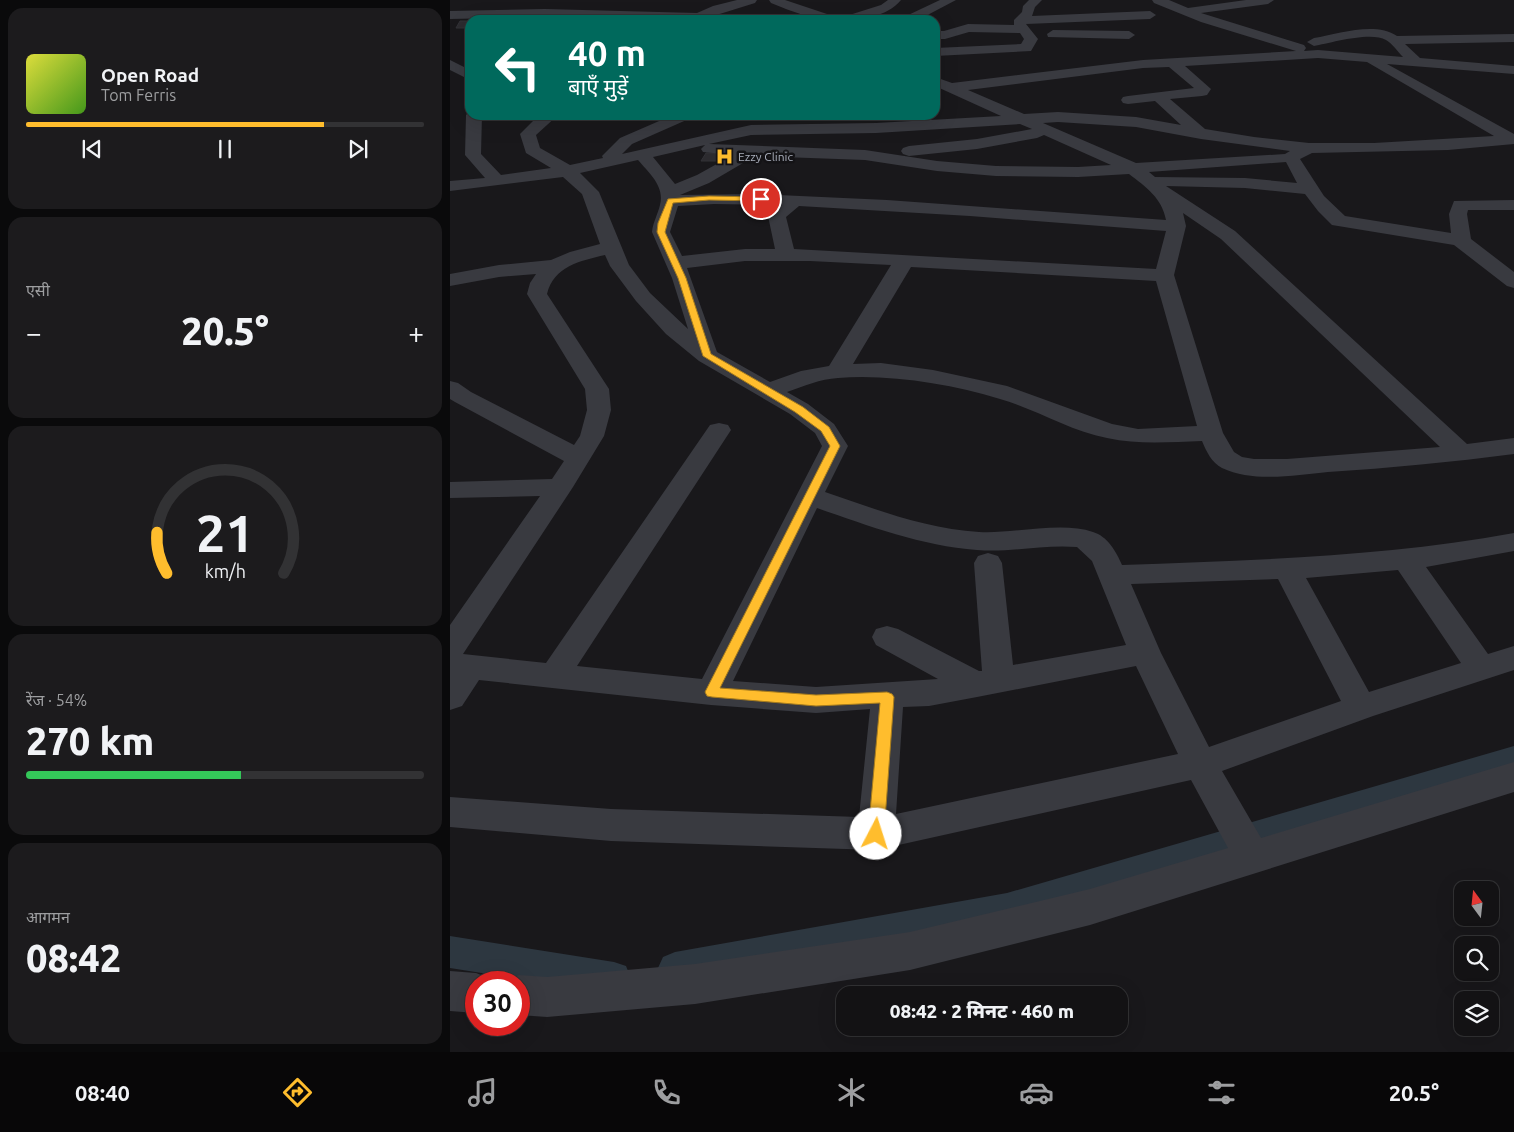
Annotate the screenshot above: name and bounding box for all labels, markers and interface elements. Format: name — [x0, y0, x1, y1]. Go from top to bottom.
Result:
text: 40 m — [568, 33, 646, 73]
icon: left — [485, 35, 550, 100]
text: Open Road — [101, 64, 199, 86]
text: बाएँ मुड़ें — [568, 74, 628, 99]
text: Tom Ferris — [101, 86, 176, 104]
icon: previous — [78, 135, 106, 163]
icon: pause — [211, 135, 239, 163]
icon: next — [344, 135, 372, 163]
hospital icon: Ezzy Clinic — [714, 147, 734, 167]
place label: Ezzy Clinic — [738, 150, 794, 163]
pin — [740, 178, 782, 220]
icon: arrive — [747, 185, 775, 213]
text: एसी — [26, 281, 50, 299]
text: 20.5° — [181, 310, 269, 352]
text: − — [26, 317, 42, 348]
text: + — [408, 317, 424, 348]
text: 21 — [196, 504, 254, 562]
text: km/h — [204, 561, 246, 581]
text: रेंज · 54% — [26, 691, 87, 709]
text: 270 km — [26, 720, 154, 762]
position arrow — [849, 807, 901, 859]
north arrow — [1454, 881, 1499, 926]
map controls — [1454, 881, 1499, 1036]
text: आगमन — [26, 908, 70, 926]
button: search — [1454, 936, 1499, 981]
text: 08:42 — [26, 937, 121, 979]
speed limit sign: 30 — [465, 971, 530, 1036]
button: layers — [1454, 991, 1499, 1036]
text: 08:42 · 2 मिनट · 460 m — [890, 1000, 1074, 1022]
icon: directions — [280, 1075, 315, 1110]
icon: music — [465, 1075, 500, 1110]
icon: phone — [649, 1075, 684, 1110]
icon: climate — [834, 1075, 869, 1110]
icon: car — [1019, 1075, 1054, 1110]
icon: filters — [1204, 1075, 1239, 1110]
text: 08:40 — [75, 1080, 130, 1105]
text: 20.5° — [1389, 1080, 1439, 1105]

